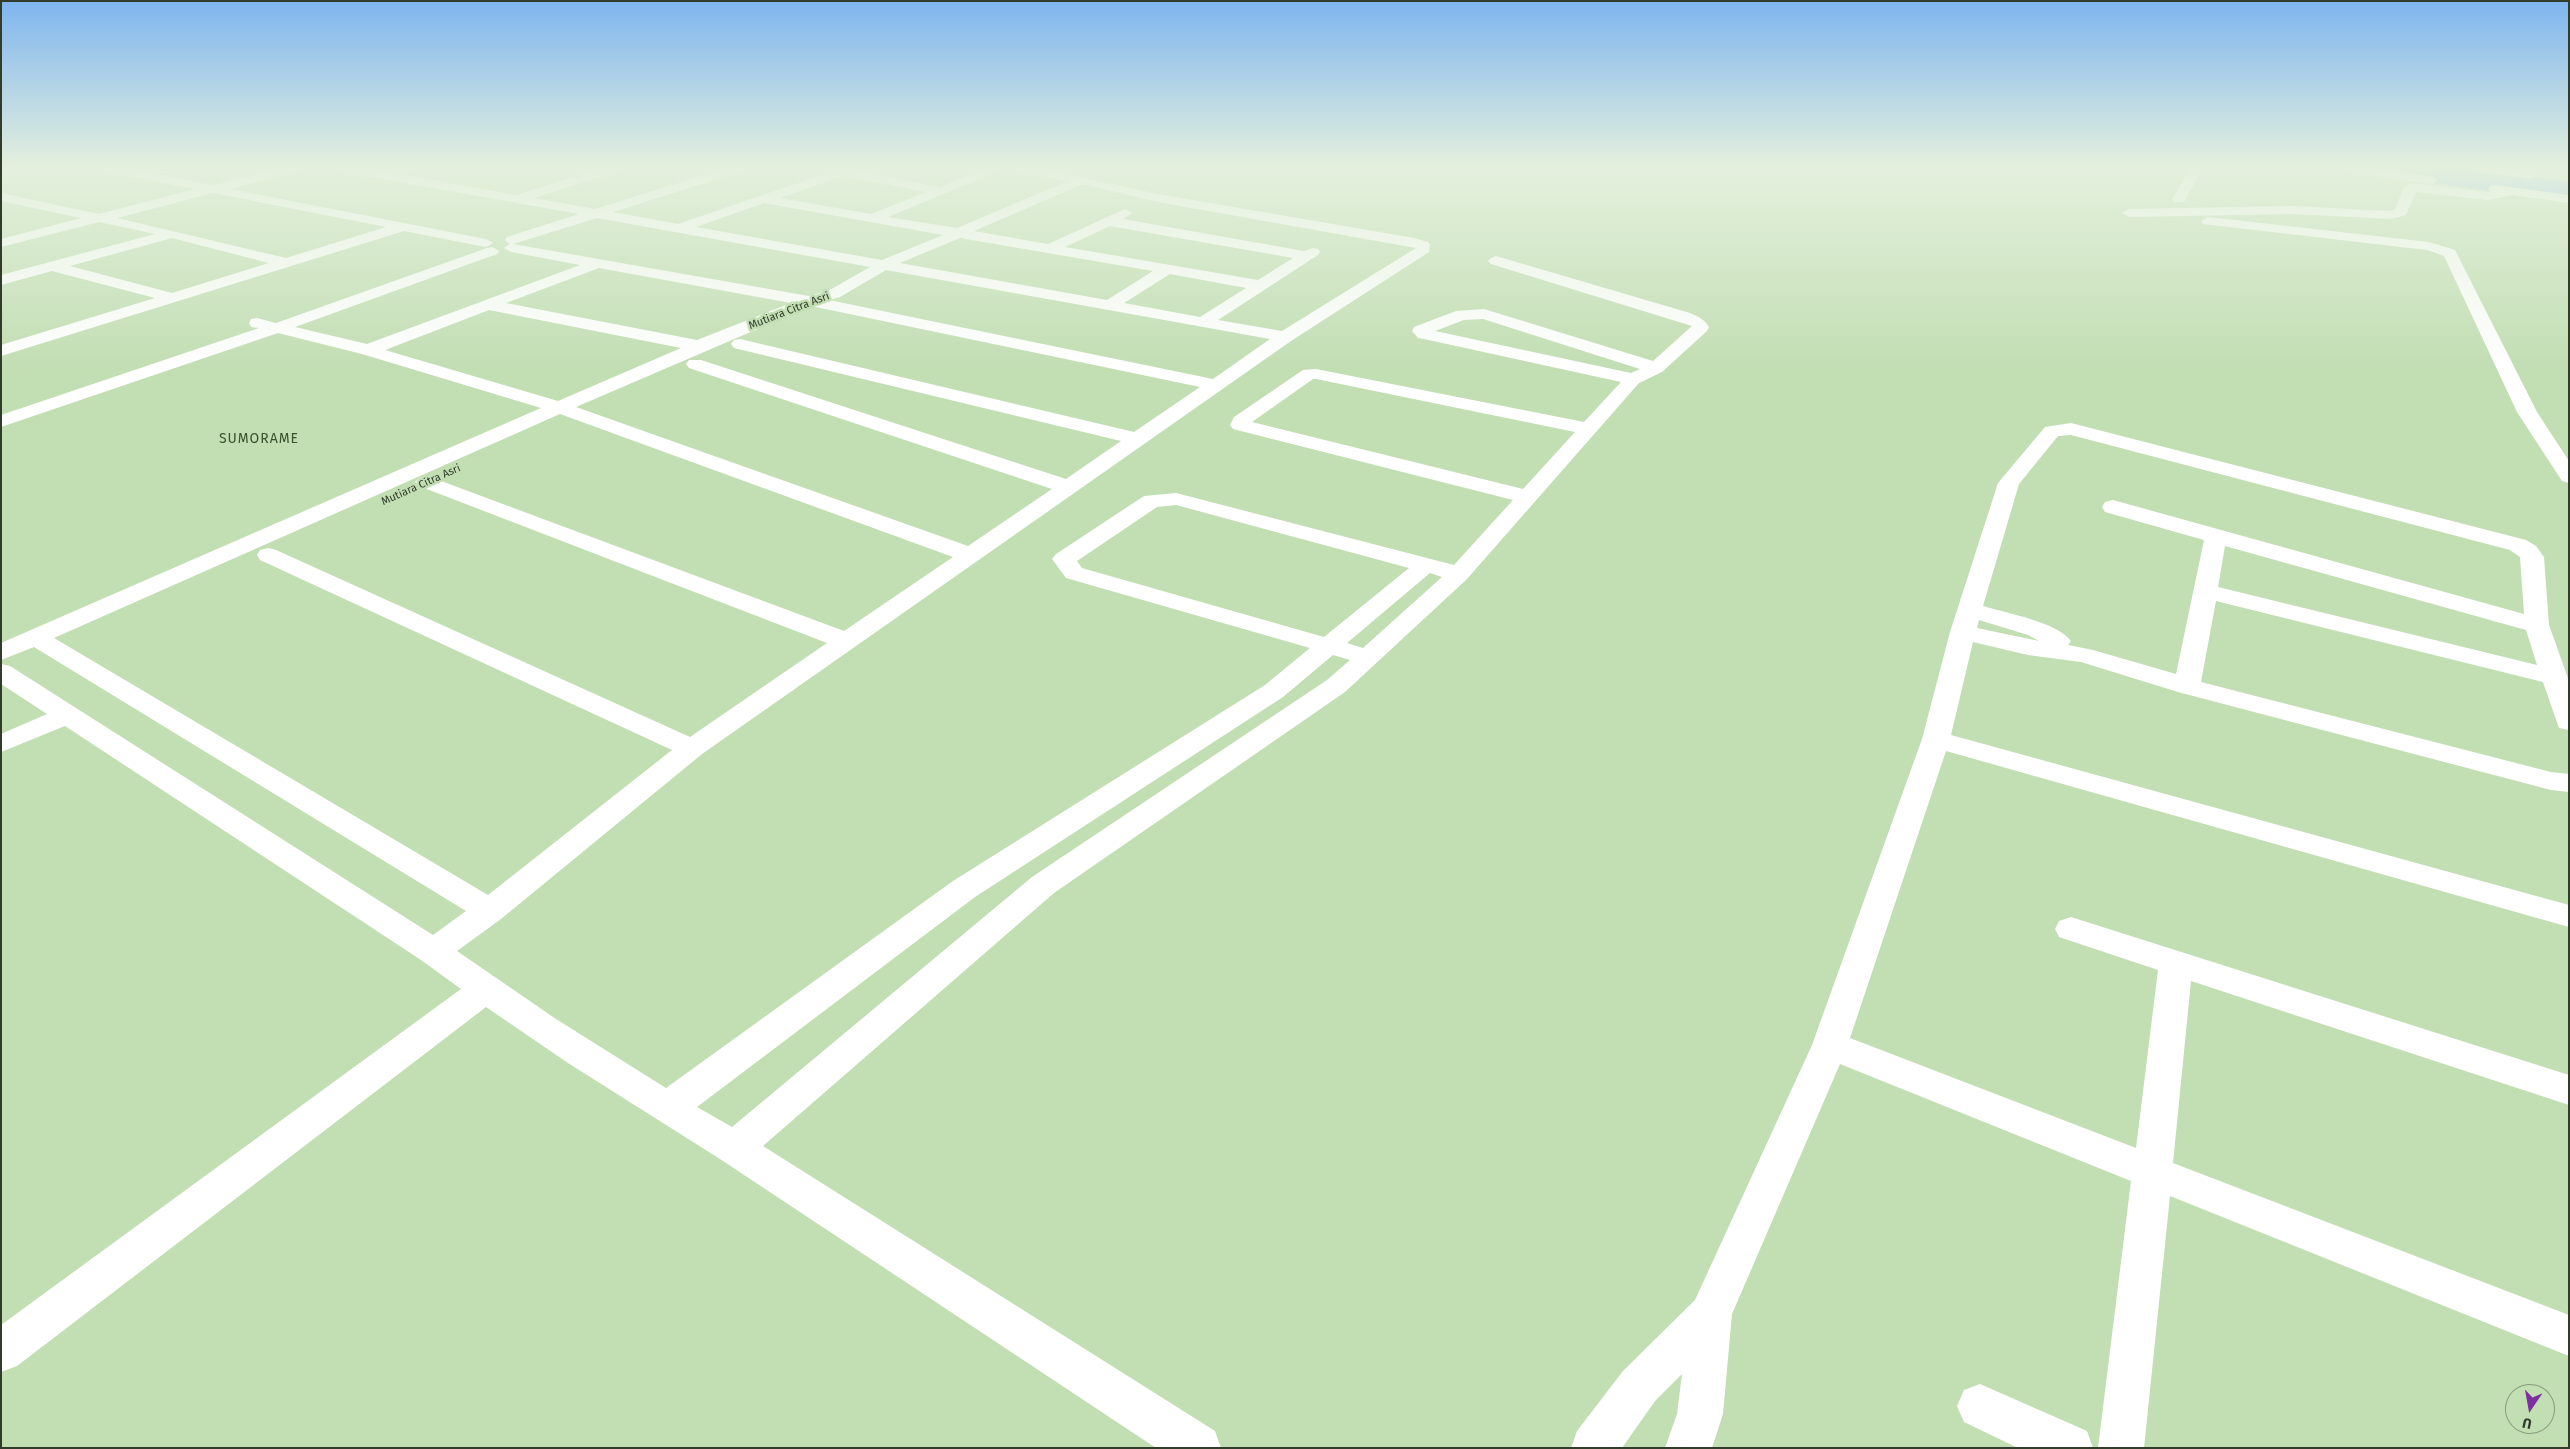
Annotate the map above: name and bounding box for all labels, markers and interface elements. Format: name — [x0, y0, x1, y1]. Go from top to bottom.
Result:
street label: Mutiara Citra Asri — [747, 290, 831, 332]
district label: SUMORAME — [218, 431, 300, 447]
street label: Mutiara Citra Asri — [379, 462, 463, 508]
north arrow — [2505, 1384, 2555, 1434]
text: U — [2521, 1414, 2533, 1432]

